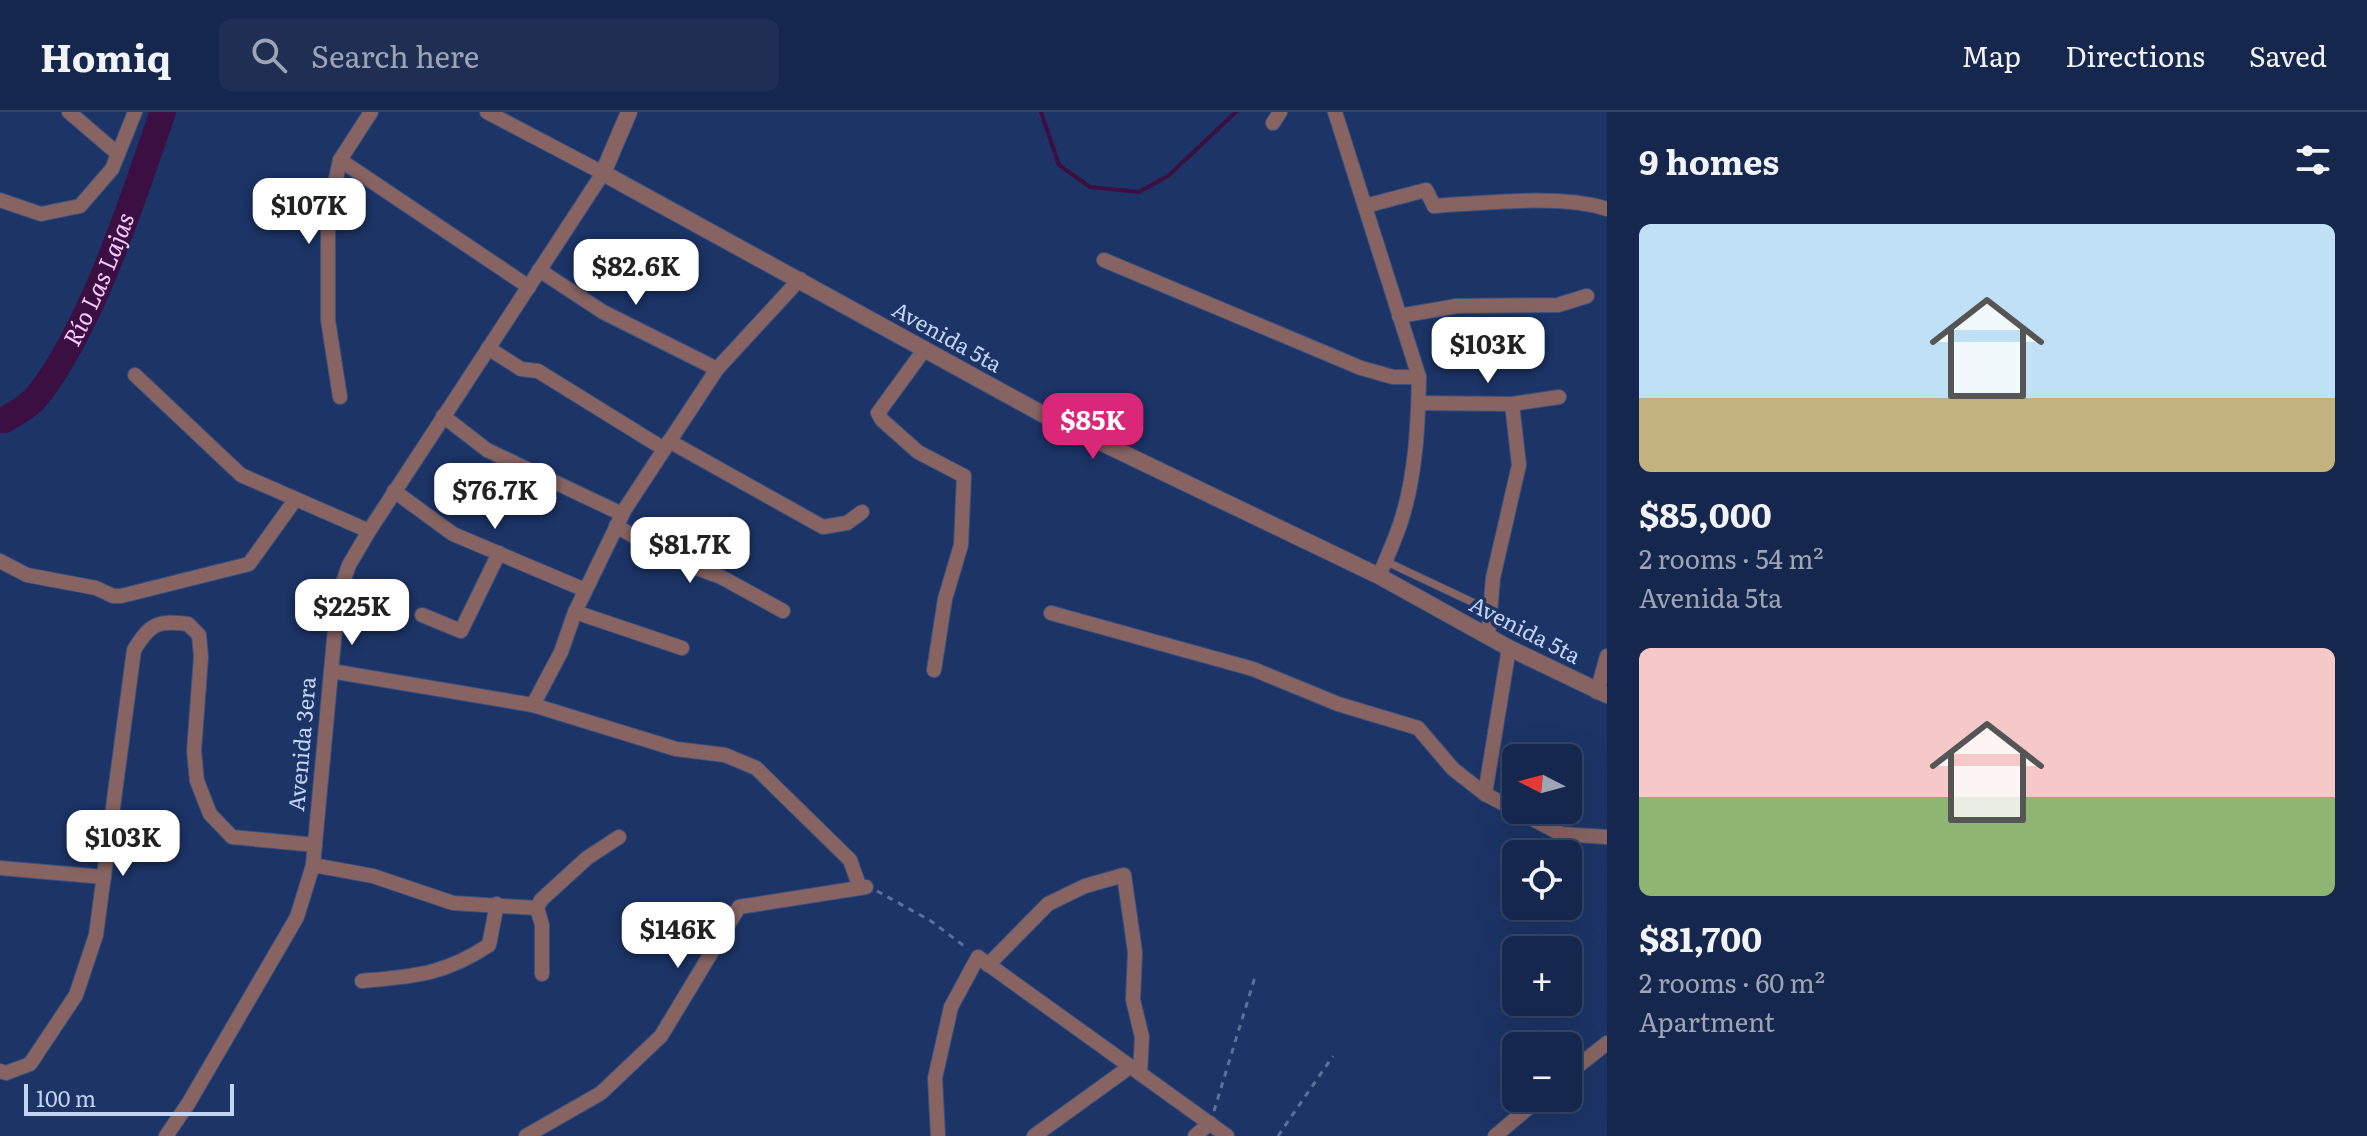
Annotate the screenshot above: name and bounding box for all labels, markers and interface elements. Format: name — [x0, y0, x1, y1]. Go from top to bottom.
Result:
search box — [219, 19, 779, 91]
text: Homiq — [40, 27, 171, 84]
icon: search — [247, 33, 291, 77]
text: Search here — [311, 33, 479, 77]
text: Map — [1962, 34, 2021, 76]
text: Directions — [2065, 34, 2205, 76]
text: Saved — [2249, 34, 2327, 76]
text: 9 homes — [1639, 135, 1779, 185]
icon: filters — [2291, 138, 2335, 182]
pin: $107K — [253, 178, 365, 246]
text: $107K — [271, 184, 347, 223]
water label: Río Las Lajas — [53, 207, 141, 352]
pin: $82.6K — [571, 239, 701, 307]
text: $82.6K — [592, 245, 680, 284]
icon: home — [1915, 276, 2059, 420]
street label: Avenida 5ta — [887, 292, 1009, 380]
pin: $103K — [1432, 317, 1544, 385]
text: $103K — [1450, 323, 1526, 362]
pin: $85K — [1046, 393, 1140, 461]
text: $85K — [1060, 399, 1126, 438]
pin: $76.7K — [430, 463, 560, 531]
text: $76.7K — [452, 469, 538, 508]
text: $85,000 — [1639, 488, 1772, 538]
pin: $81.7K — [625, 517, 755, 585]
text: $81.7K — [649, 523, 731, 562]
text: 2 rooms · 54 m² — [1639, 538, 1824, 577]
text: Avenida 5ta — [1639, 577, 1782, 616]
pin: $225K — [296, 579, 408, 647]
text: $225K — [313, 585, 391, 624]
street label: Avenida 5ta — [1464, 586, 1587, 671]
street label: Avenida 3era — [278, 675, 323, 812]
icon: home — [1915, 700, 2059, 844]
north arrow — [1502, 744, 1582, 824]
map controls — [1502, 744, 1582, 1112]
pin: $103K — [67, 810, 179, 878]
text: $103K — [85, 816, 161, 855]
button: locate — [1502, 840, 1582, 920]
pin: $146K — [622, 902, 734, 970]
text: $146K — [640, 908, 716, 947]
text: $81,700 — [1639, 912, 1762, 962]
button: + — [1502, 936, 1582, 1016]
text: 2 rooms · 60 m² — [1639, 962, 1825, 1001]
text: Apartment — [1639, 1001, 1775, 1040]
button: − — [1502, 1032, 1582, 1112]
scale bar — [24, 1080, 234, 1116]
text: 100 m — [36, 1081, 96, 1114]

